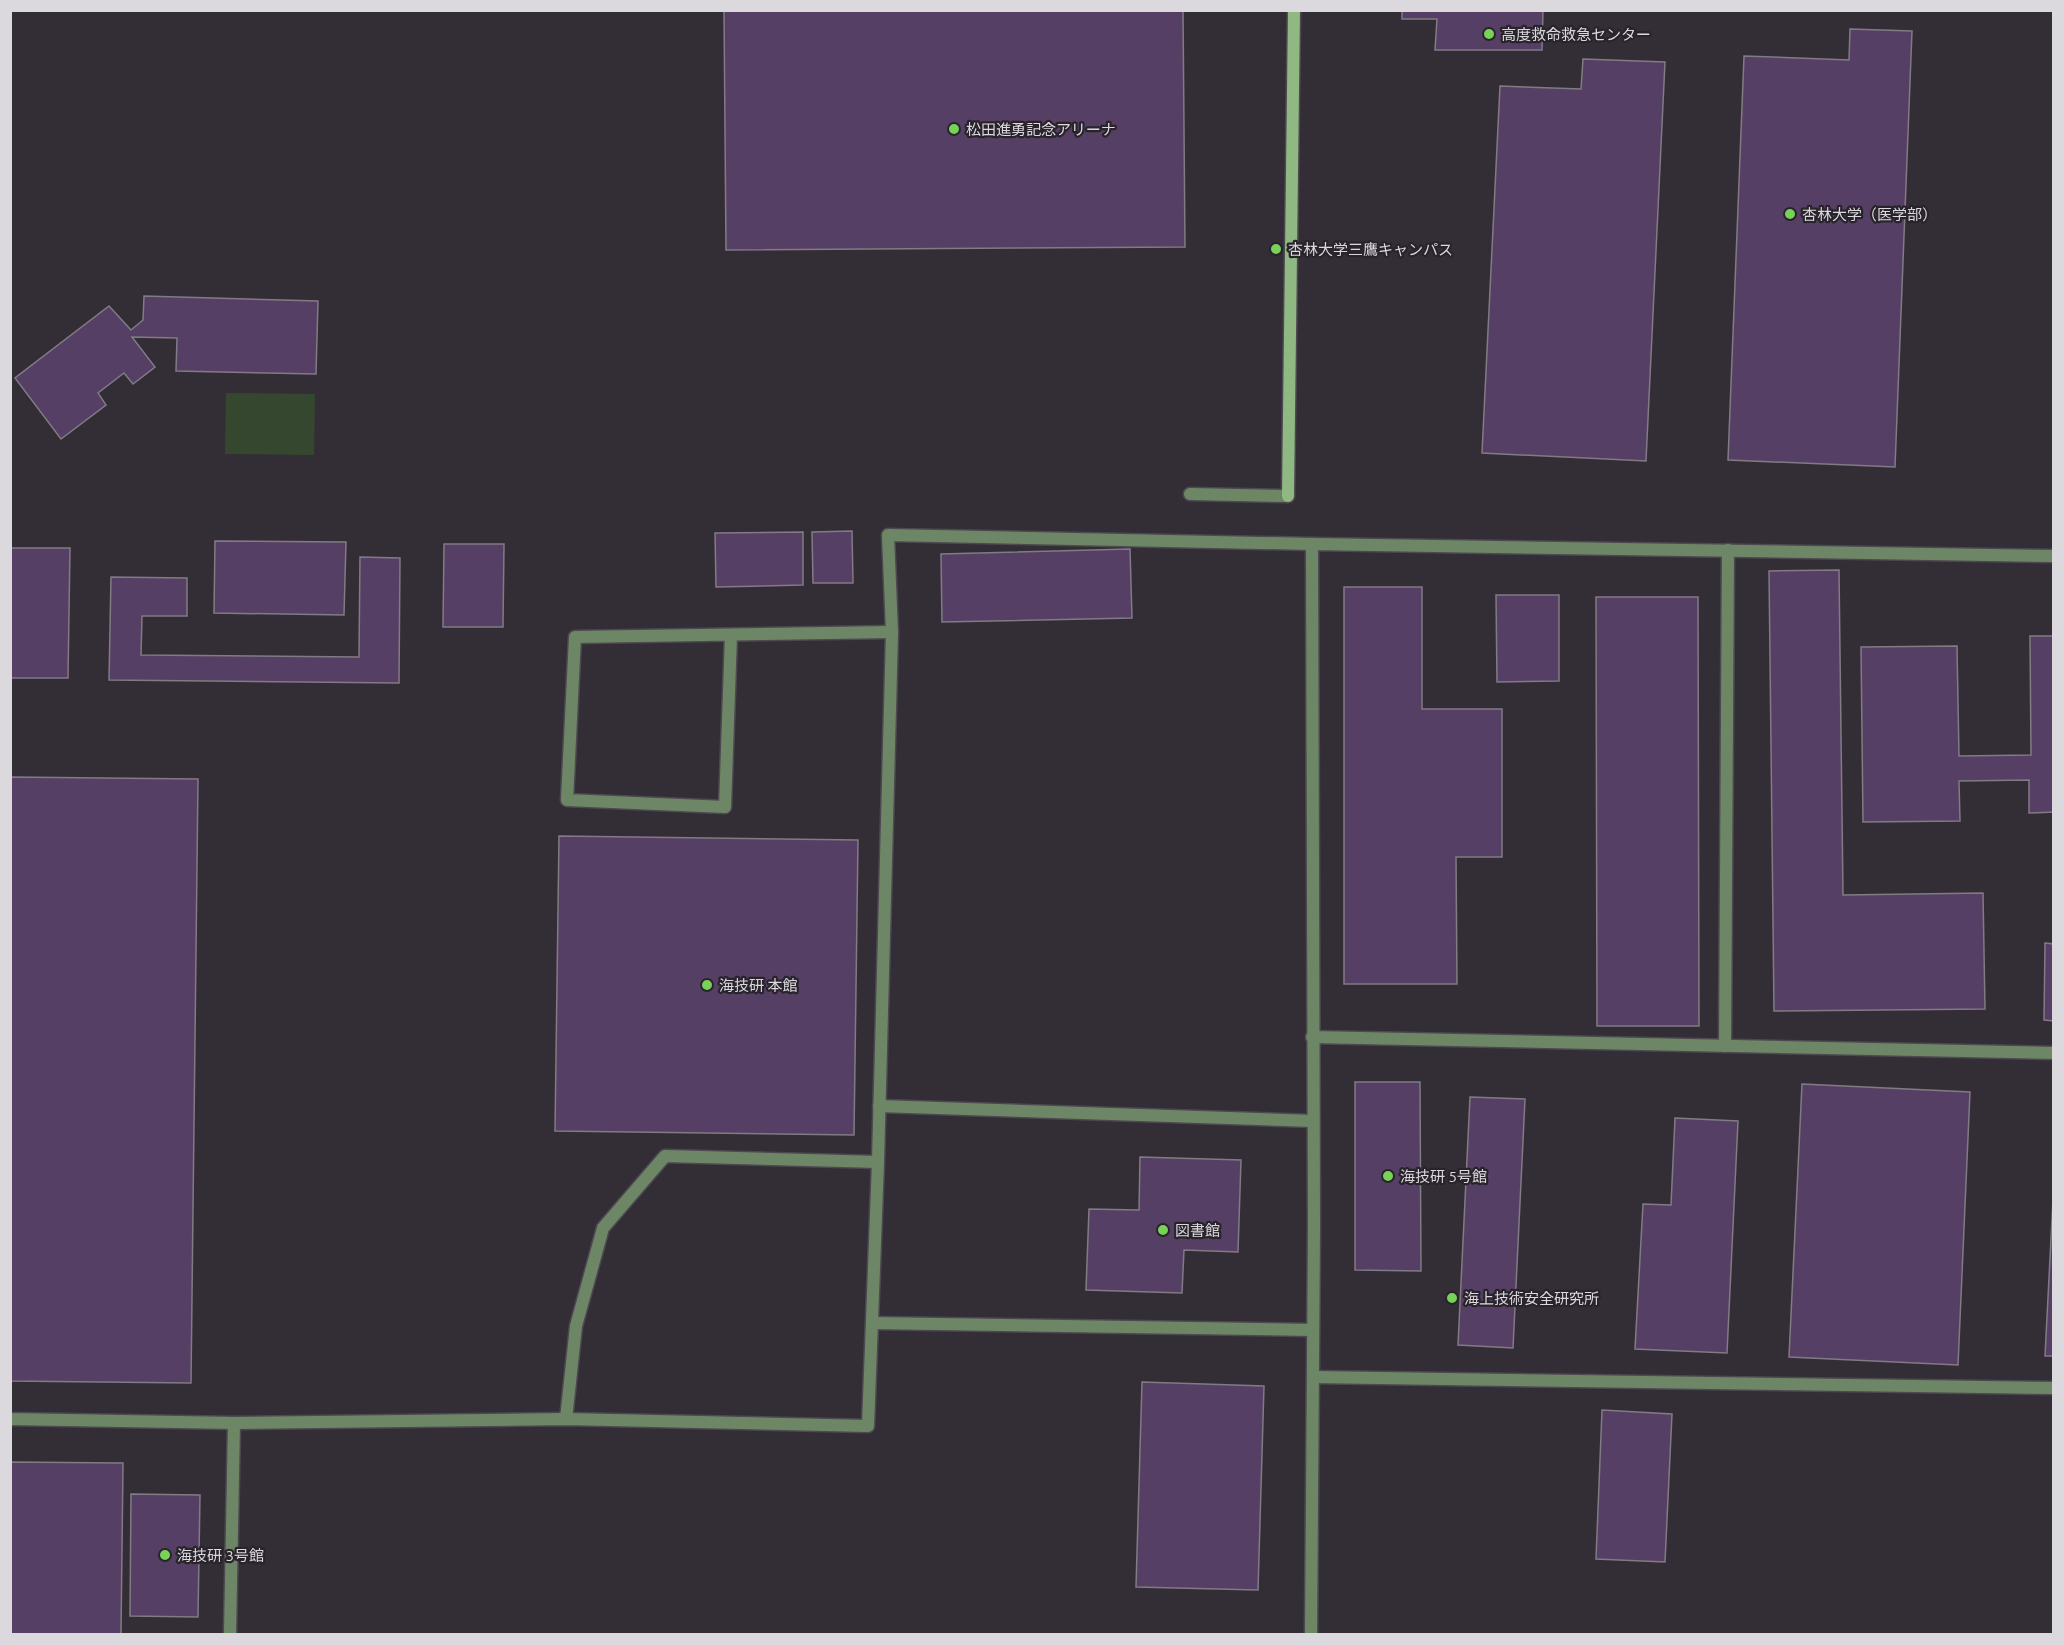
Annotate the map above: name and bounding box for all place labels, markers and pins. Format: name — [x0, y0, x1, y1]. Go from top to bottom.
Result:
place label: 高度救命救急センター — [1501, 26, 1651, 43]
marker: 高度救命救急センター — [1482, 27, 1496, 41]
place label: 松田進勇記念アリーナ — [966, 121, 1116, 138]
marker: 松田進勇記念アリーナ — [947, 122, 961, 136]
place label: 杏林大学（医学部） — [1802, 206, 1937, 223]
marker: 杏林大学（医学部） — [1783, 207, 1797, 221]
place label: 杏林大学三鷹キャンパス — [1288, 241, 1453, 258]
marker: 杏林大学三鷹キャンパス — [1269, 242, 1283, 256]
place label: 海技研 本館 — [719, 977, 797, 994]
marker: 海技研 本館 — [700, 978, 714, 992]
place label: 海技研 5号館 — [1400, 1168, 1487, 1185]
marker: 海技研 5号館 — [1381, 1169, 1395, 1183]
place label: 図書館 — [1175, 1222, 1220, 1239]
marker: 図書館 — [1156, 1223, 1170, 1237]
place label: 海上技術安全研究所 — [1464, 1290, 1599, 1307]
marker: 海上技術安全研究所 — [1445, 1291, 1459, 1305]
place label: 海技研 3号館 — [177, 1547, 264, 1564]
marker: 海技研 3号館 — [158, 1548, 172, 1562]

